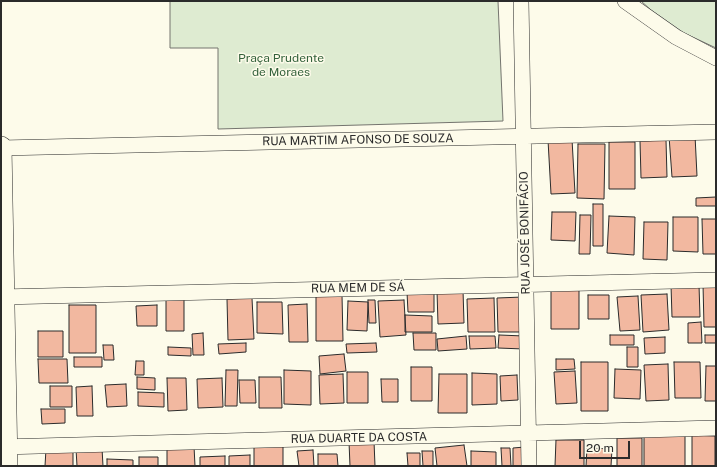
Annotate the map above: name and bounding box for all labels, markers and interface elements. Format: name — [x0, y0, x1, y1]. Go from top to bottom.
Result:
park label: Praça Prudente de Moraes — [238, 51, 324, 79]
street label: RUA MARTIM AFONSO DE SOUZA — [262, 131, 454, 149]
street label: RUA JOSÉ BONIFÁCIO — [517, 171, 533, 295]
street label: RUA MEM DE SÁ — [311, 280, 405, 296]
street label: RUA DUARTE DA COSTA — [291, 430, 427, 446]
scale bar — [581, 433, 632, 459]
text: 20 m — [586, 441, 614, 455]

